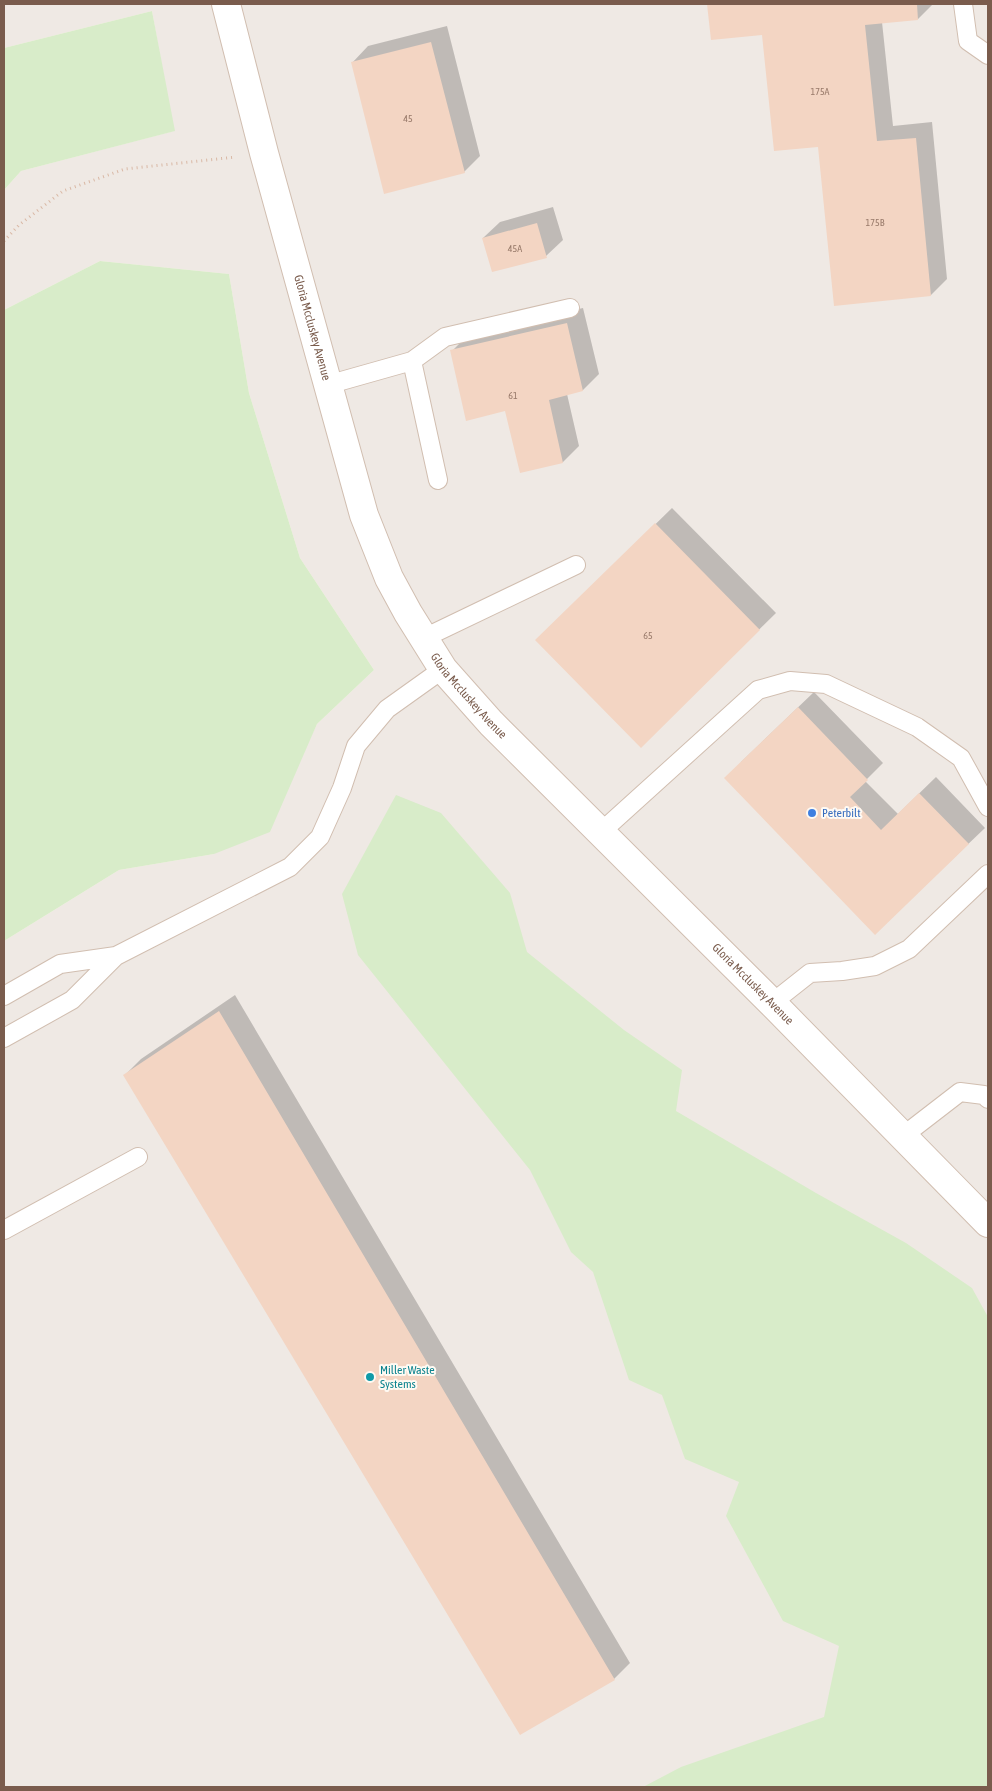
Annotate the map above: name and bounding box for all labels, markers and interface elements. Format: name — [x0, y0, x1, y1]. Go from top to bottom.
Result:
house number: 175A — [811, 86, 830, 97]
house number: 45 — [403, 113, 413, 124]
house number: 175B — [866, 217, 885, 228]
house number: 45A — [508, 243, 522, 254]
street label: Gloria Mccluskey Avenue — [291, 273, 334, 382]
house number: 61 — [508, 390, 518, 401]
house number: 65 — [643, 630, 653, 641]
street label: Gloria Mccluskey Avenue — [428, 650, 510, 742]
place label: Peterbilt — [822, 806, 861, 820]
marker: Peterbilt — [806, 807, 818, 819]
street label: Gloria Mccluskey Avenue — [709, 941, 796, 1028]
place label: Miller Waste Systems — [380, 1363, 435, 1391]
marker: Miller Waste Systems — [364, 1371, 376, 1383]

